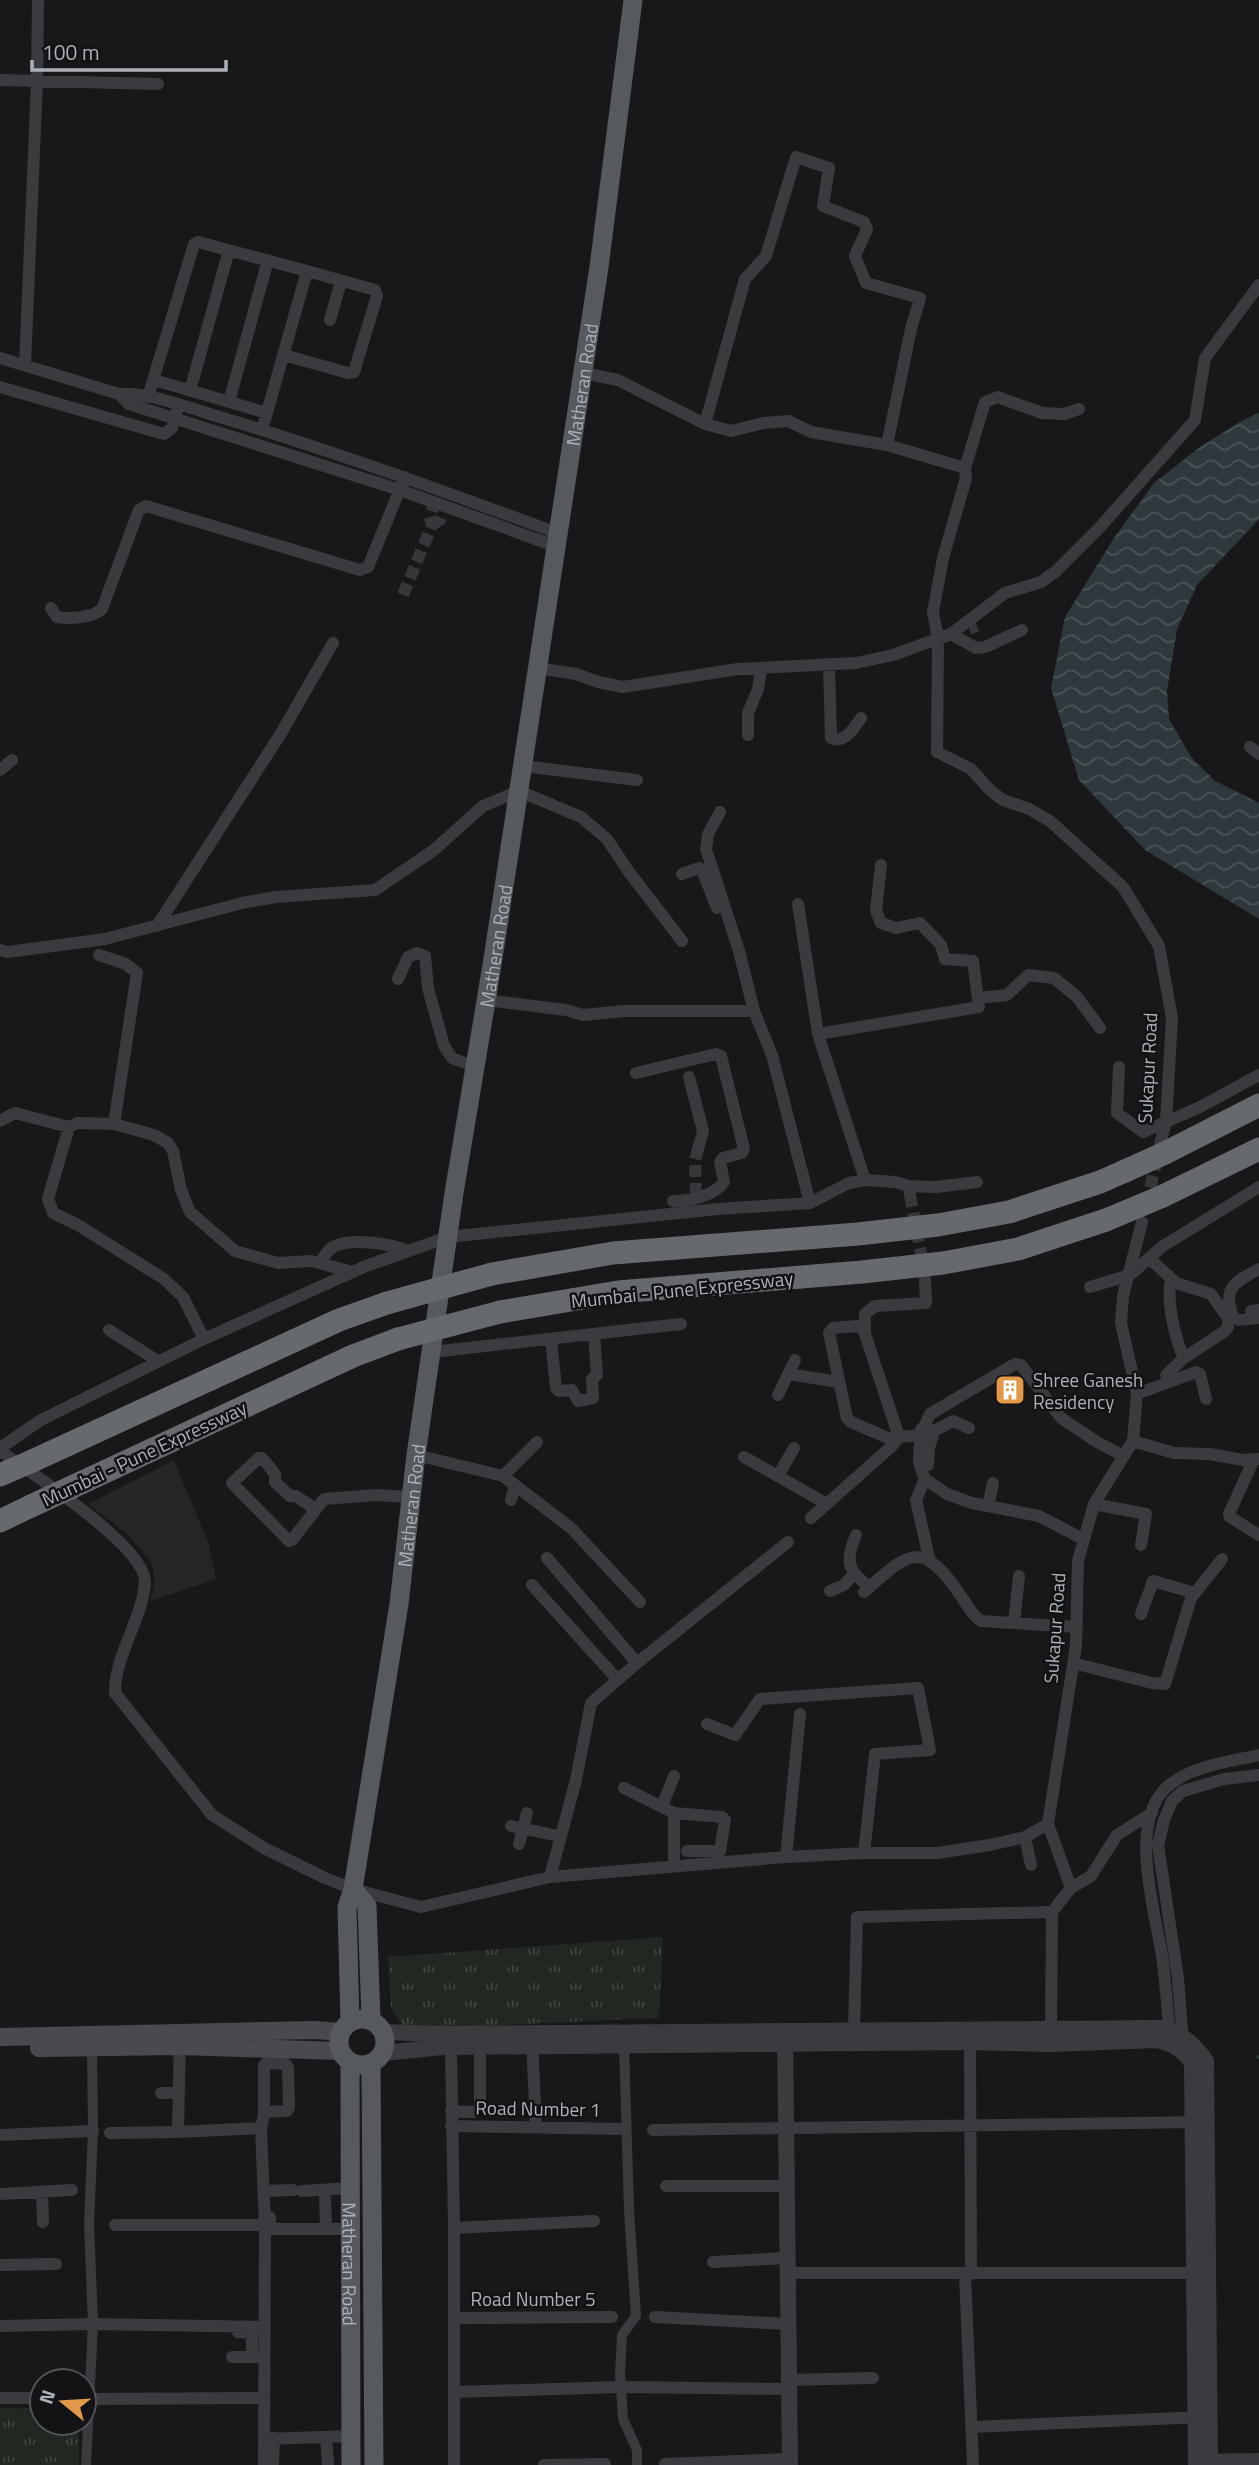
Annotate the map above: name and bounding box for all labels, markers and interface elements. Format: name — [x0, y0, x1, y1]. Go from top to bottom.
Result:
scale bar — [32, 28, 226, 72]
text: 100 m — [42, 36, 99, 68]
street label: Matheran Road — [557, 321, 605, 448]
street label: Matheran Road — [471, 882, 519, 1009]
street label: Sukapur Road — [1130, 1012, 1164, 1124]
street label: Mumbai - Pune Expressway — [569, 1263, 795, 1315]
place label: Shree Ganesh Residency — [1033, 1365, 1143, 1416]
building icon: Shree Ganesh Residency — [993, 1373, 1027, 1407]
street label: Mumbai - Pune Expressway — [37, 1393, 251, 1513]
street label: Matheran Road — [389, 1442, 432, 1568]
street label: Sukapur Road — [1036, 1572, 1072, 1684]
street label: Road Number 1 — [475, 2092, 601, 2124]
street label: Matheran Road — [336, 2202, 365, 2326]
street label: Road Number 5 — [470, 2284, 596, 2313]
north arrow — [28, 2367, 98, 2437]
text: N — [31, 2386, 62, 2407]

